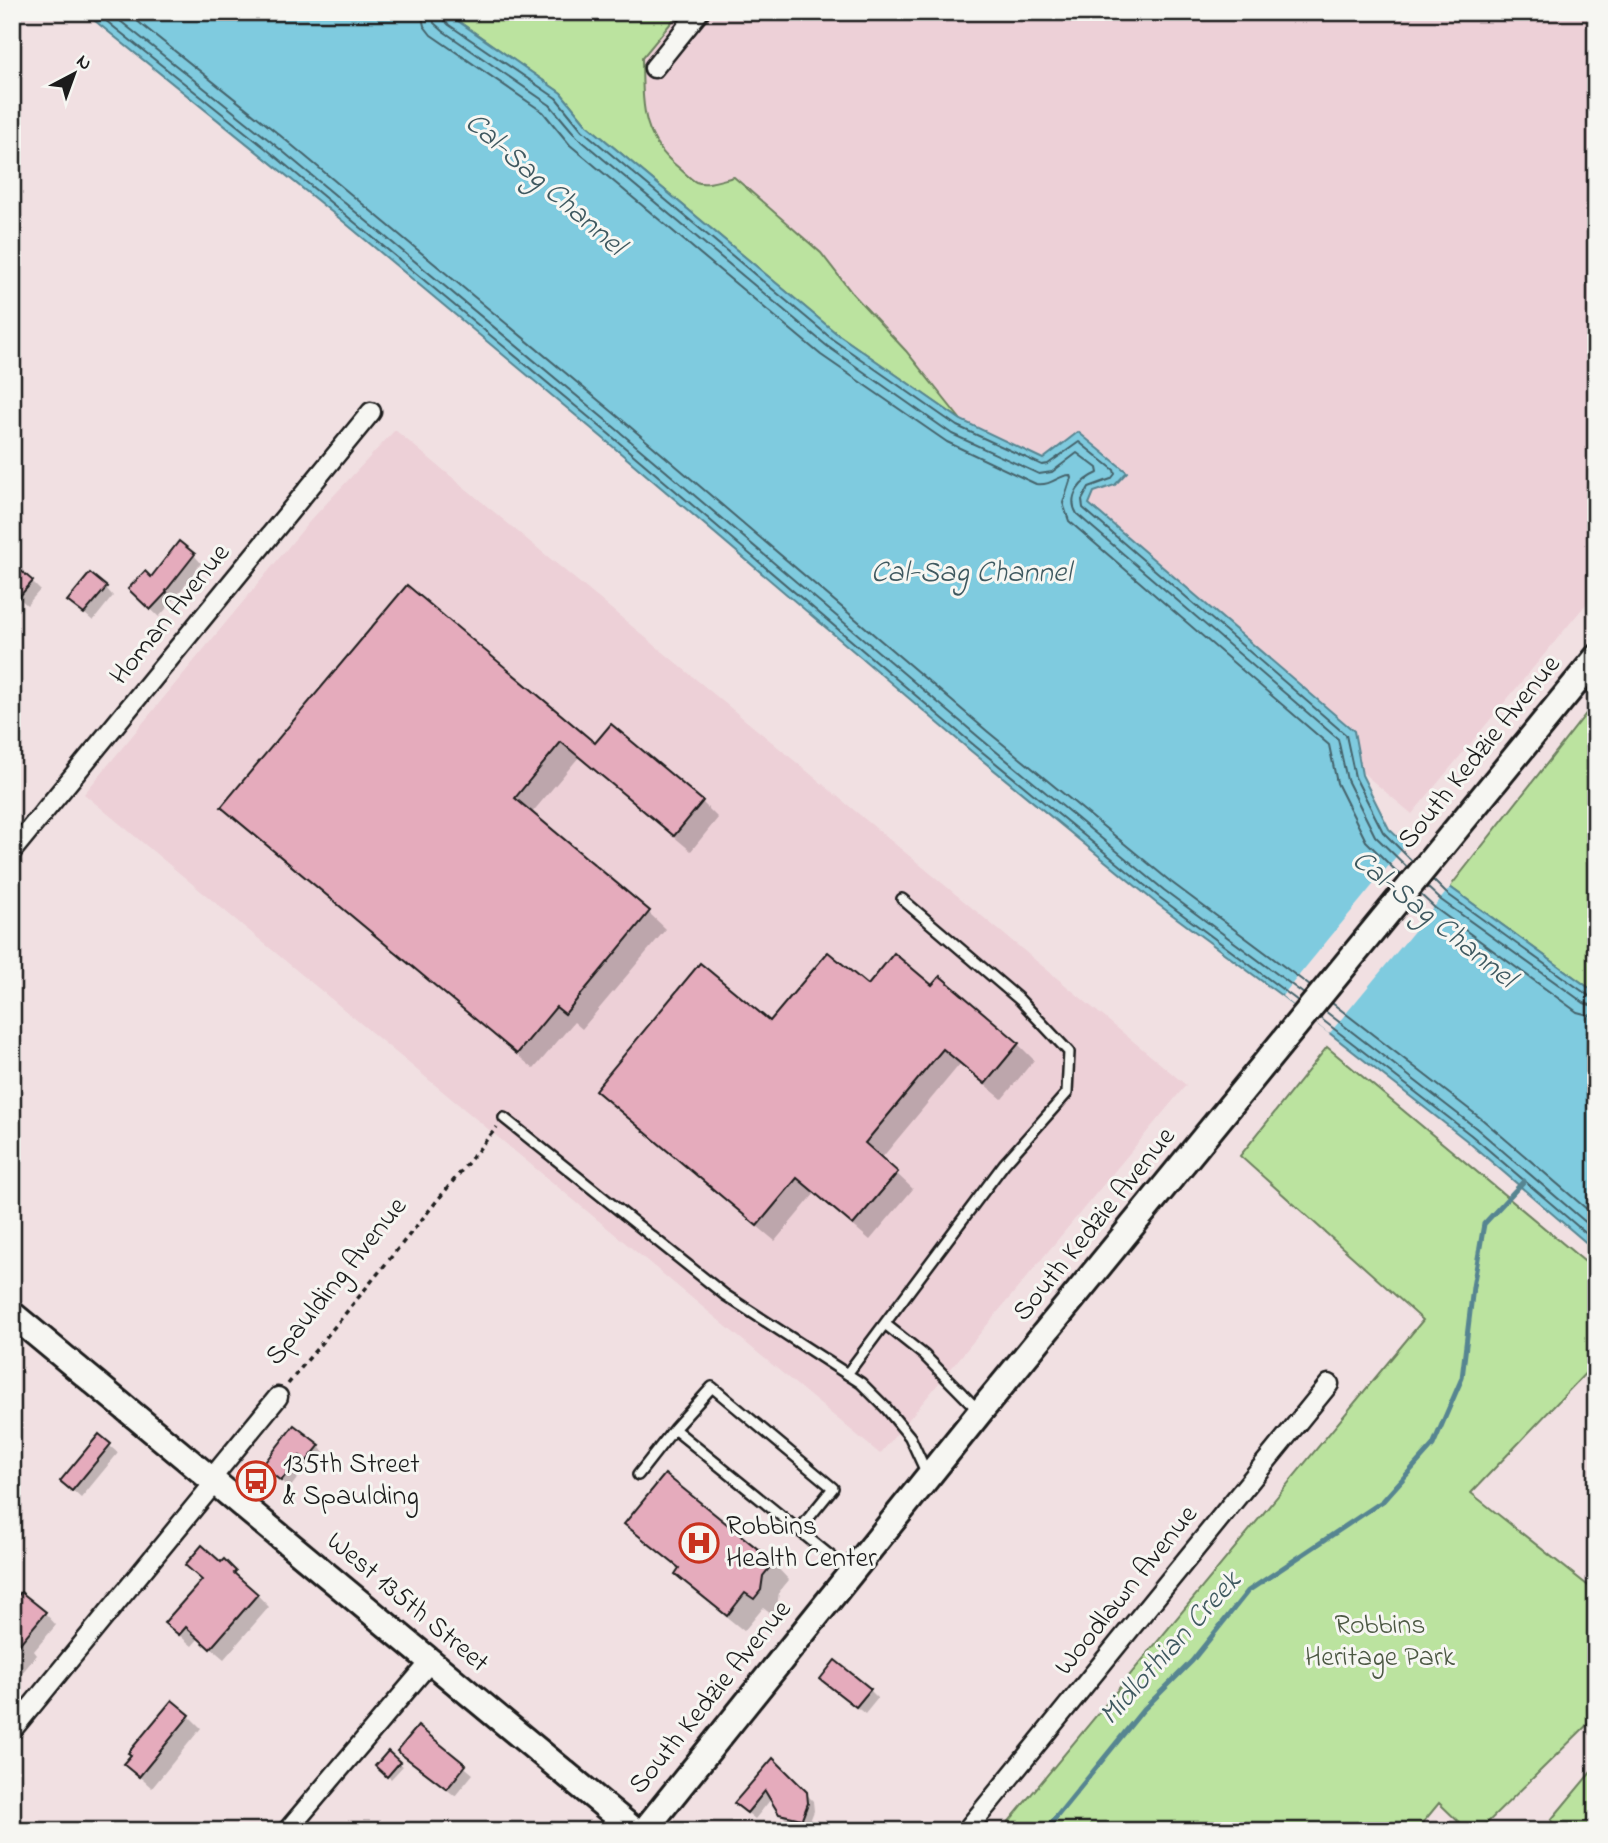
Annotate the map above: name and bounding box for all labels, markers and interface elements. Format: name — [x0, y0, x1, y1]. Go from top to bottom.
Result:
north arrow — [38, 38, 108, 108]
text: N — [70, 49, 97, 78]
water label: Cal-Sag Channel — [454, 103, 637, 270]
street label: Homan Avenue — [101, 535, 241, 695]
water label: Cal-Sag Channel — [871, 552, 1075, 596]
street label: South Kedzie Avenue — [1389, 646, 1572, 859]
water label: Cal-Sag Channel — [1341, 840, 1528, 1003]
street label: South Kedzie Avenue — [1004, 1118, 1187, 1331]
street label: Spaulding Avenue — [256, 1188, 418, 1375]
place label: 135th Street & Spaulding — [283, 1445, 420, 1518]
bus stop icon: 135th Street & Spaulding — [235, 1460, 277, 1502]
street label: Woodlawn Avenue — [1045, 1496, 1209, 1685]
place label: Robbins Health Center — [726, 1507, 877, 1580]
street label: West 135th Street — [317, 1522, 497, 1684]
hospital icon: Robbins Health Center — [678, 1522, 720, 1564]
water label: Midlothian Creek — [1089, 1560, 1254, 1736]
street label: South Kedzie Avenue — [620, 1591, 803, 1804]
park label: Robbins Heritage Park — [1305, 1606, 1456, 1679]

